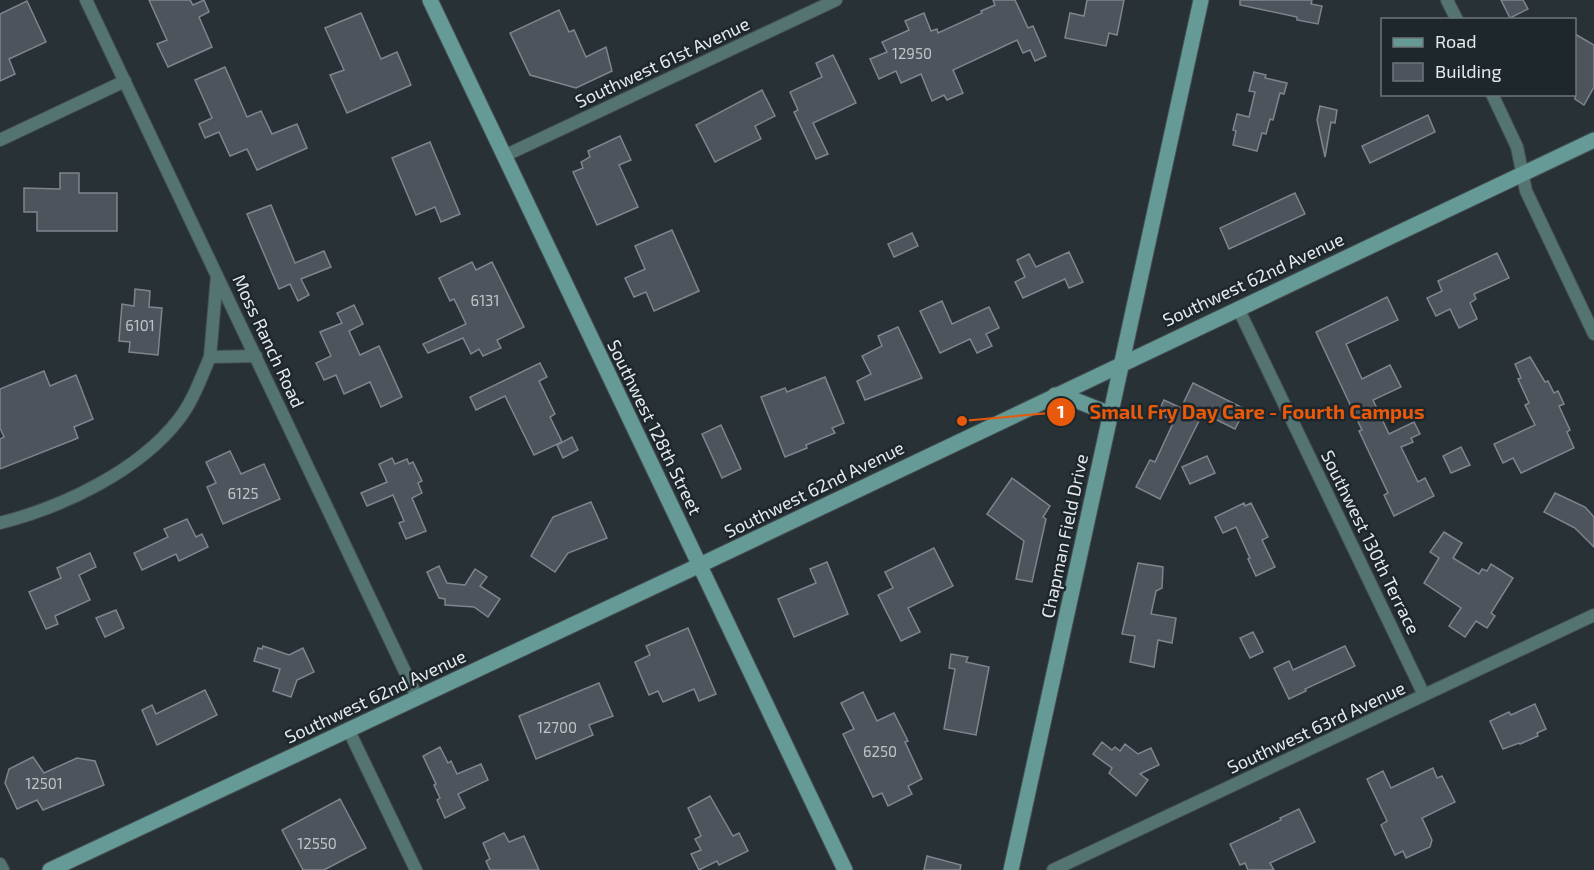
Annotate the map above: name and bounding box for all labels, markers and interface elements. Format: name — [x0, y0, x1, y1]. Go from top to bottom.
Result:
street label: Southwest 61st Avenue — [571, 12, 753, 112]
legend — [1381, 18, 1576, 96]
text: Road — [1435, 30, 1476, 52]
house number: 12950 — [892, 44, 932, 62]
text: Building — [1435, 60, 1502, 82]
street label: Southwest 62nd Avenue — [1159, 227, 1347, 331]
street label: Moss Ranch Road — [228, 271, 310, 411]
house number: 6131 — [471, 291, 499, 309]
house number: 6101 — [125, 316, 155, 334]
street label: Southwest 128th Street — [603, 336, 707, 518]
callout: Small Fry Day Care - Fourth Campus — [1046, 393, 1437, 431]
text: Small Fry Day Care - Fourth Campus — [1089, 399, 1425, 424]
text: 1 — [1057, 400, 1065, 422]
street label: Southwest 62nd Avenue — [720, 436, 908, 542]
street label: Southwest 130th Terrace — [1317, 446, 1425, 638]
street label: Chapman Field Drive — [1036, 452, 1092, 620]
house number: 6125 — [227, 484, 259, 502]
street label: Southwest 62nd Avenue — [281, 644, 469, 748]
street label: Southwest 63rd Avenue — [1223, 676, 1409, 778]
house number: 12700 — [537, 718, 577, 736]
house number: 6250 — [863, 742, 897, 760]
house number: 12501 — [25, 774, 63, 792]
house number: 12550 — [297, 834, 337, 852]

